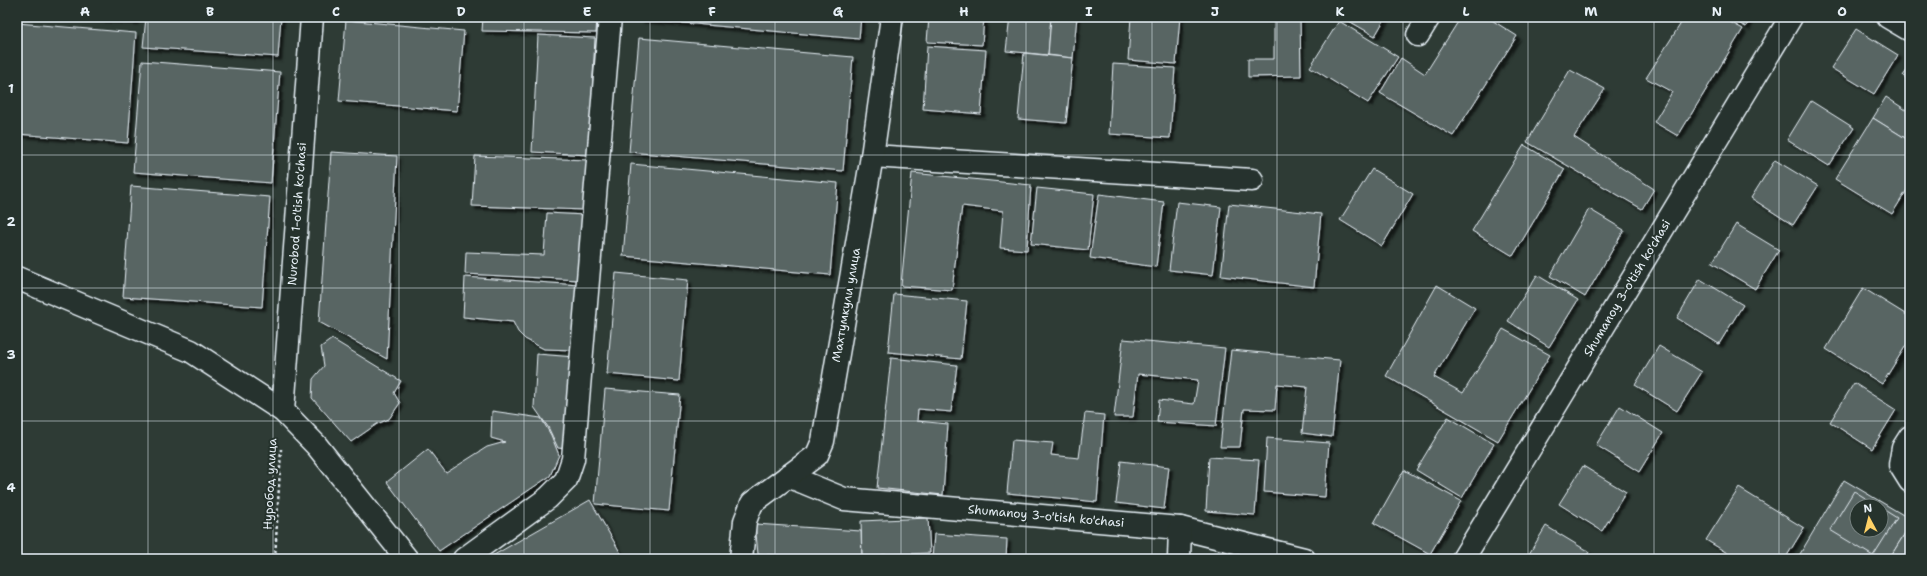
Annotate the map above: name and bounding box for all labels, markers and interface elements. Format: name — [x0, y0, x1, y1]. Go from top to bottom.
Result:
text: A — [80, 3, 90, 20]
text: B — [206, 3, 214, 20]
text: C — [332, 3, 340, 20]
text: D — [456, 3, 466, 20]
text: E — [583, 3, 592, 20]
text: F — [708, 3, 716, 20]
text: G — [833, 3, 844, 20]
text: H — [959, 3, 969, 20]
text: I — [1085, 3, 1093, 20]
text: J — [1211, 3, 1219, 20]
text: K — [1336, 3, 1345, 20]
text: L — [1462, 3, 1470, 20]
text: M — [1584, 3, 1598, 20]
text: N — [1712, 3, 1722, 20]
text: O — [1837, 3, 1847, 20]
text: 1 — [8, 80, 14, 97]
street label: Nurobod 1-o'tish ko'chasi — [284, 142, 310, 286]
text: 2 — [6, 213, 16, 230]
street label: Shumanoy 3-o'tish ko'chasi — [1580, 217, 1674, 359]
street label: Махтумкули улица — [828, 246, 864, 364]
text: 3 — [6, 346, 16, 363]
street label: Нуробод улица — [260, 437, 280, 530]
text: 4 — [6, 479, 16, 496]
north arrow — [1849, 498, 1889, 538]
street label: Shumanoy 3-o'tish ko'chasi — [967, 501, 1125, 531]
text: N — [1863, 501, 1873, 517]

